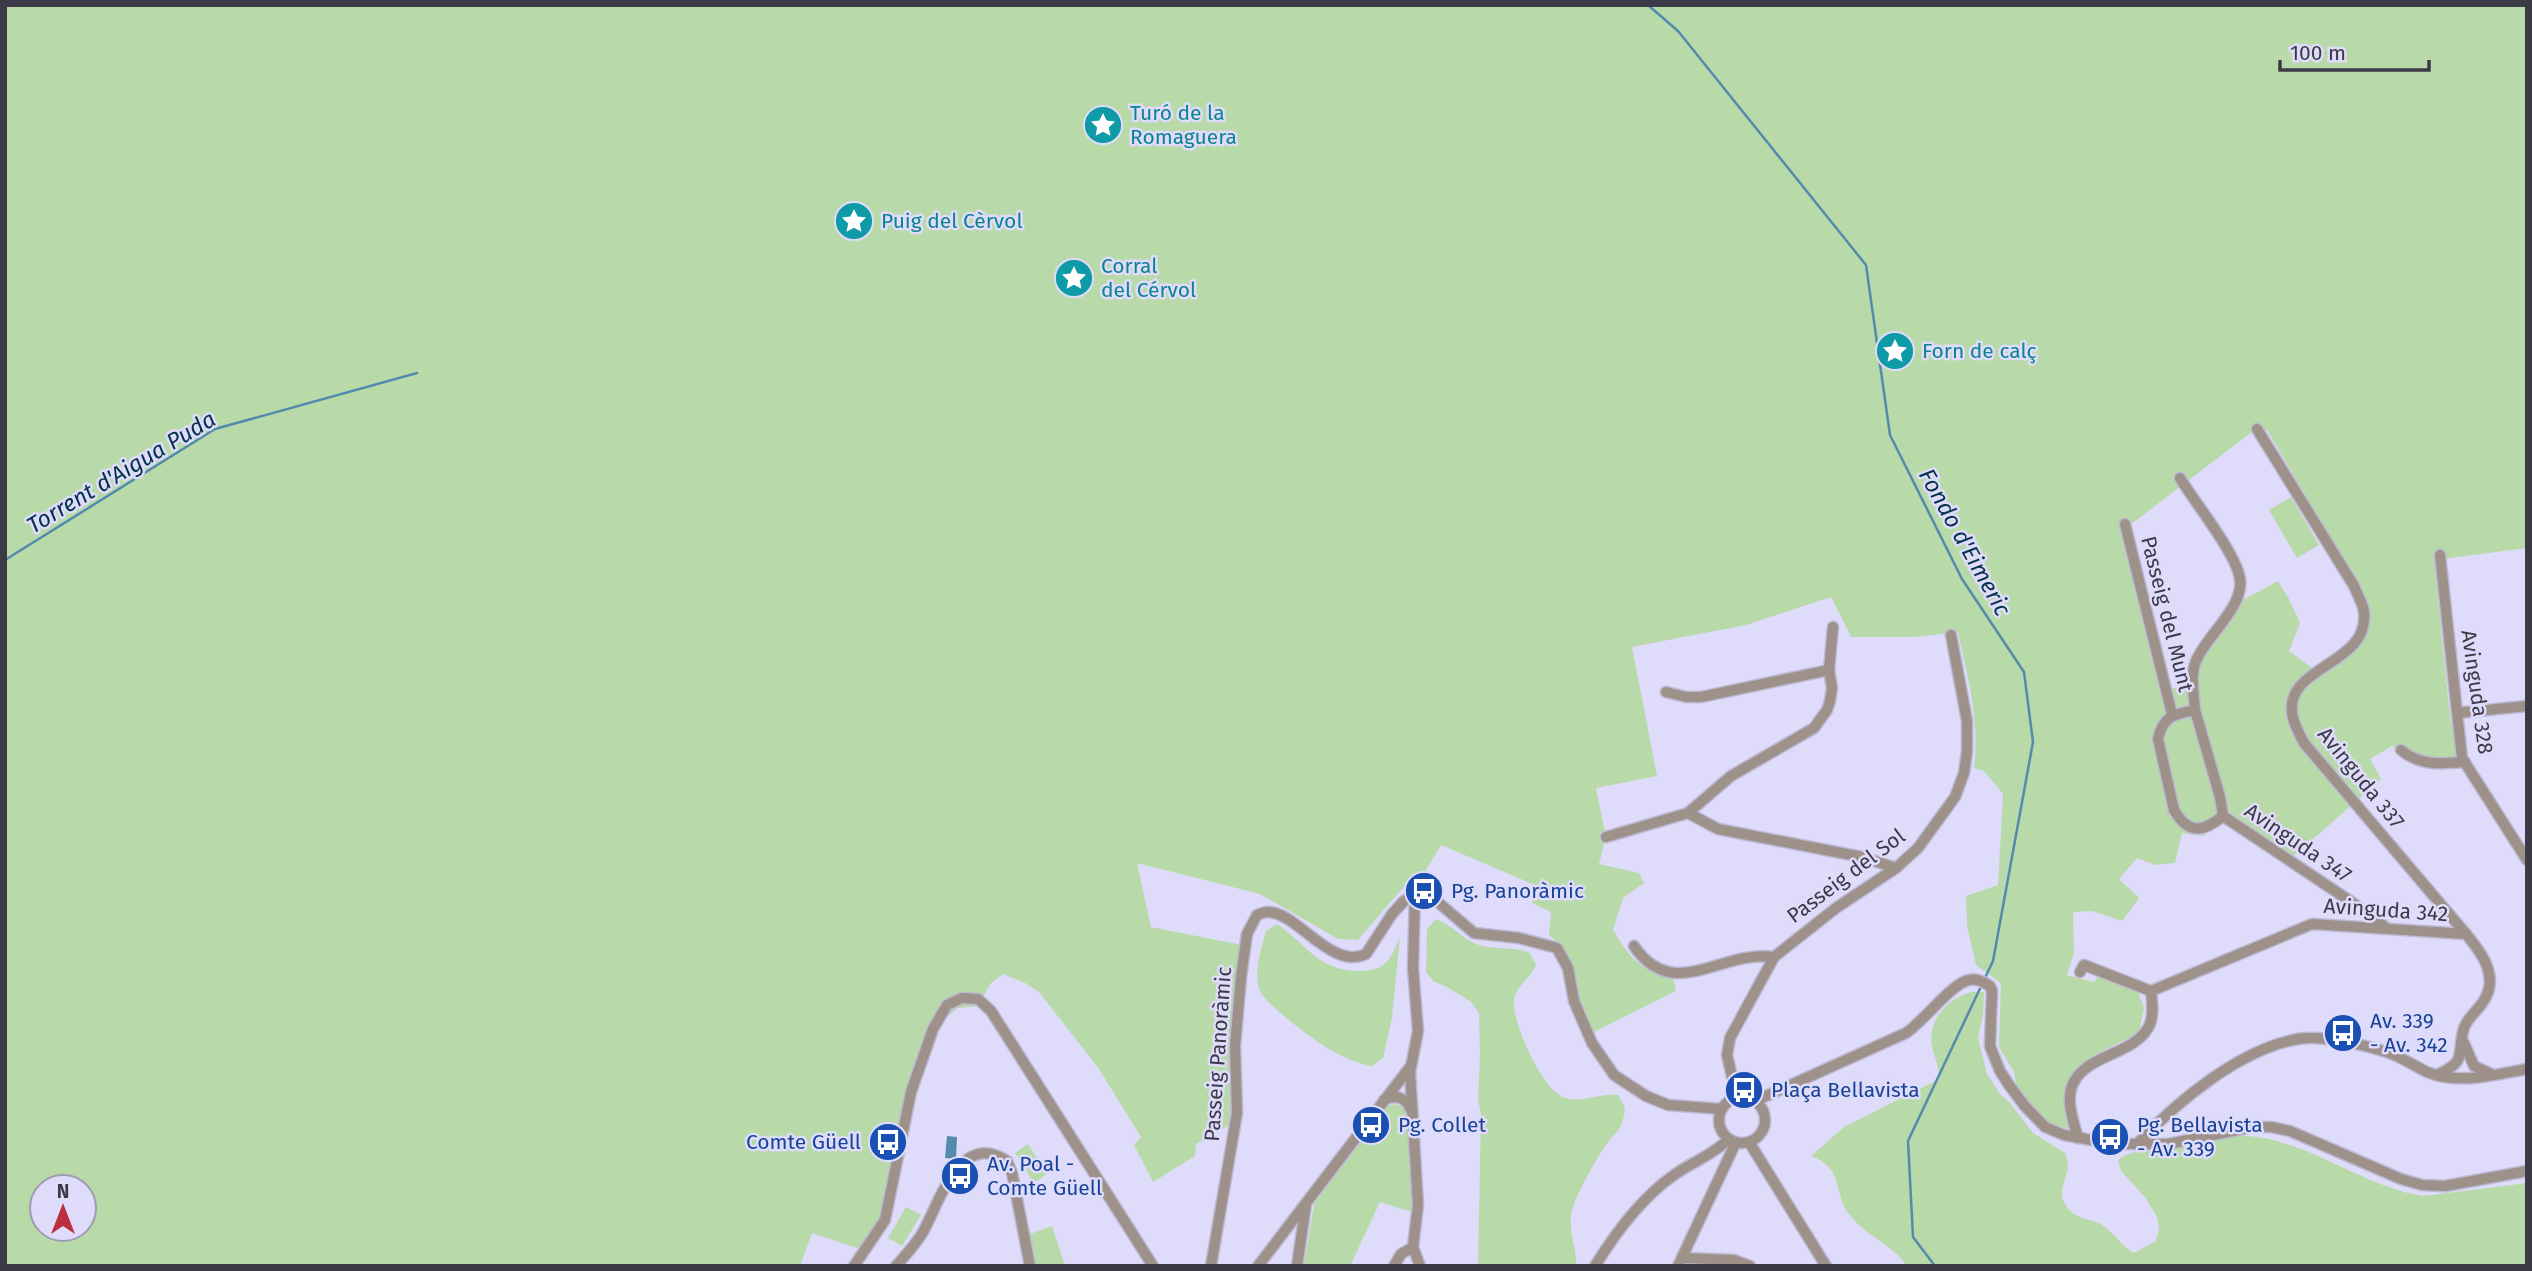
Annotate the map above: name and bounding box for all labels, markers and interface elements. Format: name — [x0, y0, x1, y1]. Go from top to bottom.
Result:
scale bar — [2280, 28, 2429, 72]
text: 100 m — [2290, 40, 2346, 66]
place label: Turó de la Romaguera — [1130, 100, 1237, 150]
place icon: Turó de la Romaguera — [1082, 104, 1124, 146]
place icon: Puig del Cèrvol — [833, 200, 875, 242]
place label: Puig del Cèrvol — [881, 208, 1023, 234]
place label: Corral del Cérvol — [1101, 253, 1196, 303]
place icon: Corral del Cérvol — [1053, 257, 1095, 299]
place icon: Forn de calç — [1874, 330, 1916, 372]
place label: Forn de calç — [1922, 338, 2037, 364]
water label: Torrent d'Aigua Puda — [22, 405, 220, 539]
water label: Fondo d'Eimeric — [1913, 463, 2017, 621]
street label: Passeig del Munt — [2135, 533, 2199, 695]
street label: Avinguda 328 — [2455, 628, 2499, 756]
street label: Avinguda 337 — [2312, 722, 2410, 834]
street label: Avinguda 347 — [2240, 798, 2356, 888]
street label: Passeig del Sol — [1782, 823, 1910, 929]
bus stop icon: Pg. Panoràmic — [1403, 870, 1445, 912]
place label: Pg. Panoràmic — [1451, 878, 1584, 904]
street label: Avinguda 342 — [2323, 893, 2449, 927]
street label: Passeig Panoràmic — [1199, 966, 1237, 1142]
place label: Av. 339 - Av. 342 — [2370, 1008, 2448, 1058]
bus stop icon: Av. 339 - Av. 342 — [2322, 1012, 2364, 1054]
bus stop icon: Plaça Bellavista — [1723, 1069, 1765, 1111]
place label: Plaça Bellavista — [1771, 1077, 1920, 1103]
bus stop icon: Pg. Collet — [1350, 1104, 1392, 1146]
place label: Pg. Collet — [1398, 1112, 1486, 1138]
place label: Pg. Bellavista - Av. 339 — [2137, 1112, 2263, 1162]
bus stop icon: Pg. Bellavista - Av. 339 — [2089, 1116, 2131, 1158]
bus stop icon: Comte Güell — [867, 1121, 909, 1163]
place label: Comte Güell — [746, 1129, 861, 1155]
place label: Av. Poal - Comte Güell — [987, 1151, 1102, 1201]
bus stop icon: Av. Poal - Comte Güell — [939, 1155, 981, 1197]
north arrow — [28, 1173, 98, 1243]
text: N — [57, 1180, 69, 1203]

